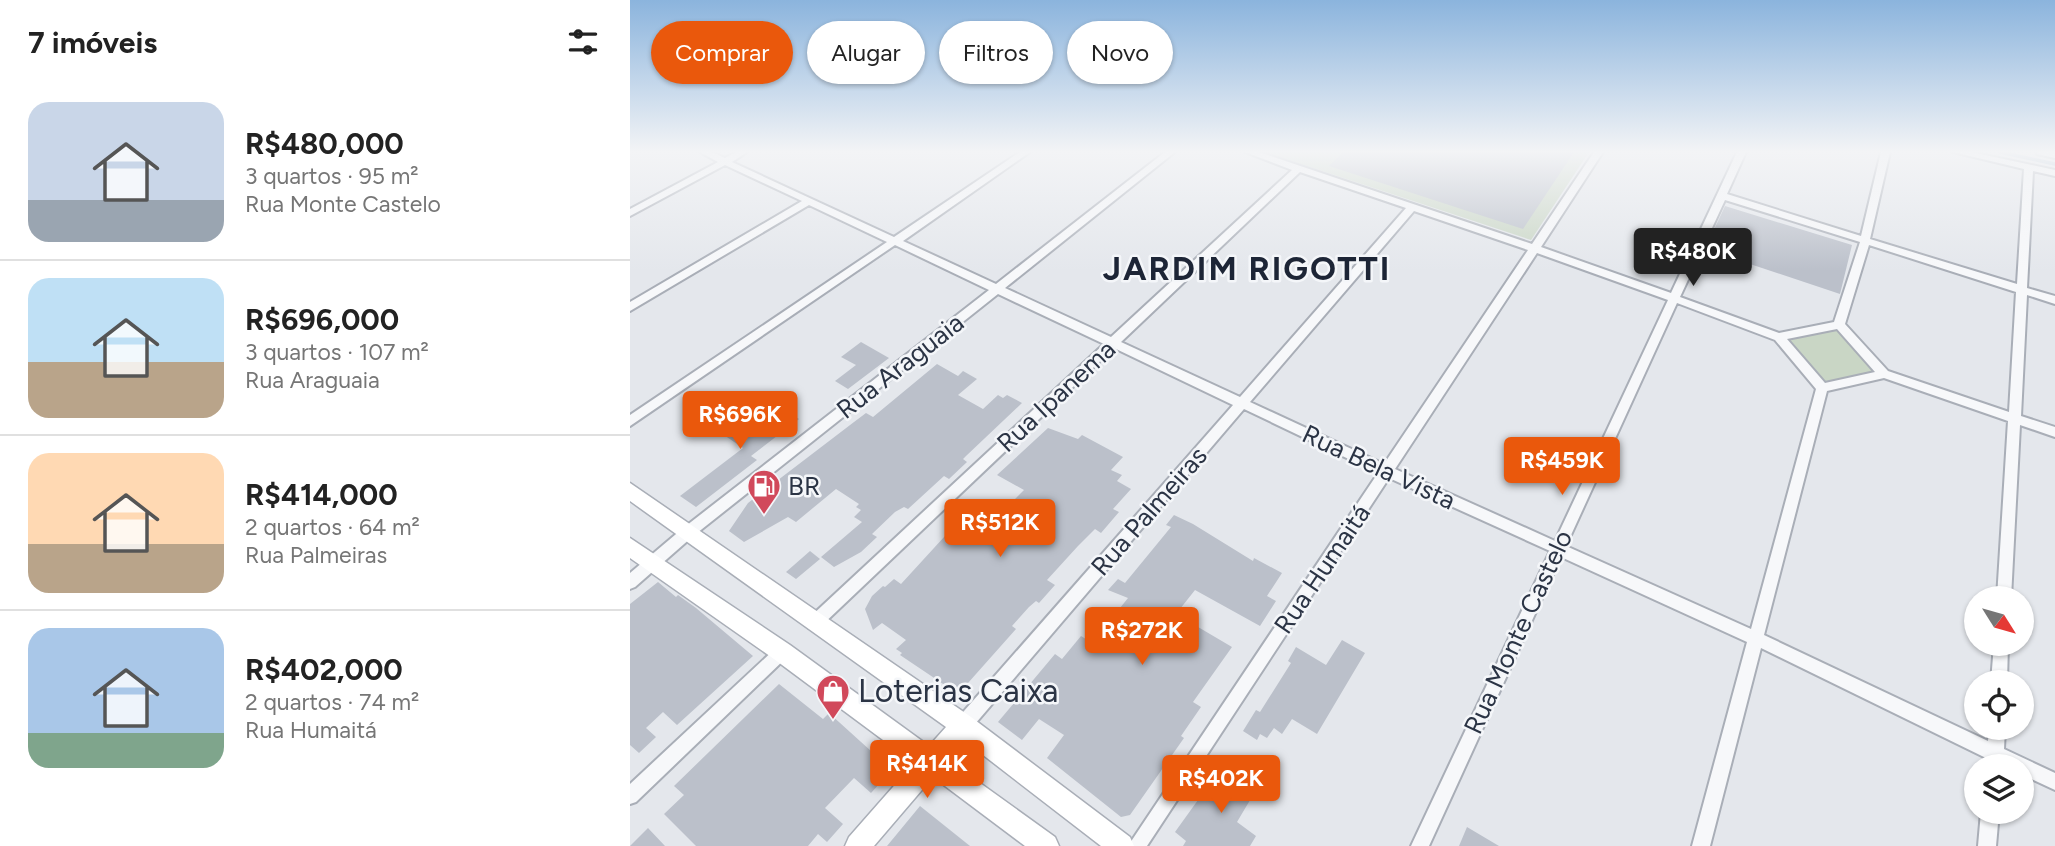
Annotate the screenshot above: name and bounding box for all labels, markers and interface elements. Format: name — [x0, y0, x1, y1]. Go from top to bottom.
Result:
chip: Comprar — [651, 21, 793, 84]
chip: Alugar — [807, 21, 925, 84]
chip: Filtros — [939, 21, 1053, 84]
chip: Novo — [1067, 21, 1173, 84]
icon: filters — [564, 23, 602, 61]
text: 7 imóveis — [28, 24, 157, 61]
text: R$480,000 — [245, 125, 404, 162]
icon: home — [84, 130, 168, 214]
text: 3 quartos · 95 m² — [245, 162, 419, 190]
text: Rua Monte Castelo — [245, 190, 441, 218]
pin: R$480K — [1636, 229, 1750, 288]
text: R$480K — [1650, 237, 1736, 265]
district label: JARDIM RIGOTTI — [1103, 249, 1391, 288]
text: R$696,000 — [245, 301, 399, 338]
icon: home — [84, 306, 168, 390]
street label: Rua Araguaia — [830, 306, 970, 426]
street label: Rua Ipanema — [990, 333, 1122, 459]
text: 3 quartos · 107 m² — [245, 338, 429, 366]
text: Rua Araguaia — [245, 366, 380, 394]
pin: R$696K — [683, 392, 797, 451]
text: R$696K — [699, 400, 781, 428]
street label: Rua Bela Vista — [1297, 418, 1461, 516]
pin: R$459K — [1505, 438, 1619, 497]
street label: Rua Palmeiras — [1084, 440, 1214, 582]
text: R$459K — [1520, 446, 1604, 474]
fuel station icon: BR — [745, 467, 783, 516]
place label: BR — [788, 470, 820, 502]
text: R$414,000 — [245, 476, 398, 513]
icon: home — [84, 481, 168, 565]
street label: Rua Humaitá — [1267, 498, 1377, 640]
pin: R$512K — [943, 500, 1057, 559]
text: R$512K — [960, 508, 1040, 536]
text: 2 quartos · 64 m² — [245, 513, 420, 541]
street label: Rua Monte Castelo — [1457, 525, 1579, 739]
text: Rua Palmeiras — [245, 541, 387, 569]
north arrow — [1964, 586, 2034, 656]
map controls — [1964, 586, 2034, 824]
pin: R$272K — [1085, 608, 1199, 667]
text: R$272K — [1101, 616, 1183, 644]
text: R$402,000 — [245, 651, 403, 688]
icon: home — [84, 656, 168, 740]
button: locate — [1964, 670, 2034, 740]
shop icon: Loterias Caixa — [814, 672, 852, 721]
place label: Loterias Caixa — [858, 672, 1058, 710]
text: 2 quartos · 74 m² — [245, 688, 419, 716]
text: Rua Humaitá — [245, 716, 377, 744]
pin: R$414K — [870, 740, 984, 800]
text: R$414K — [886, 749, 968, 777]
button: layers — [1964, 754, 2034, 824]
pin: R$402K — [1164, 756, 1278, 815]
text: R$402K — [1178, 764, 1264, 792]

